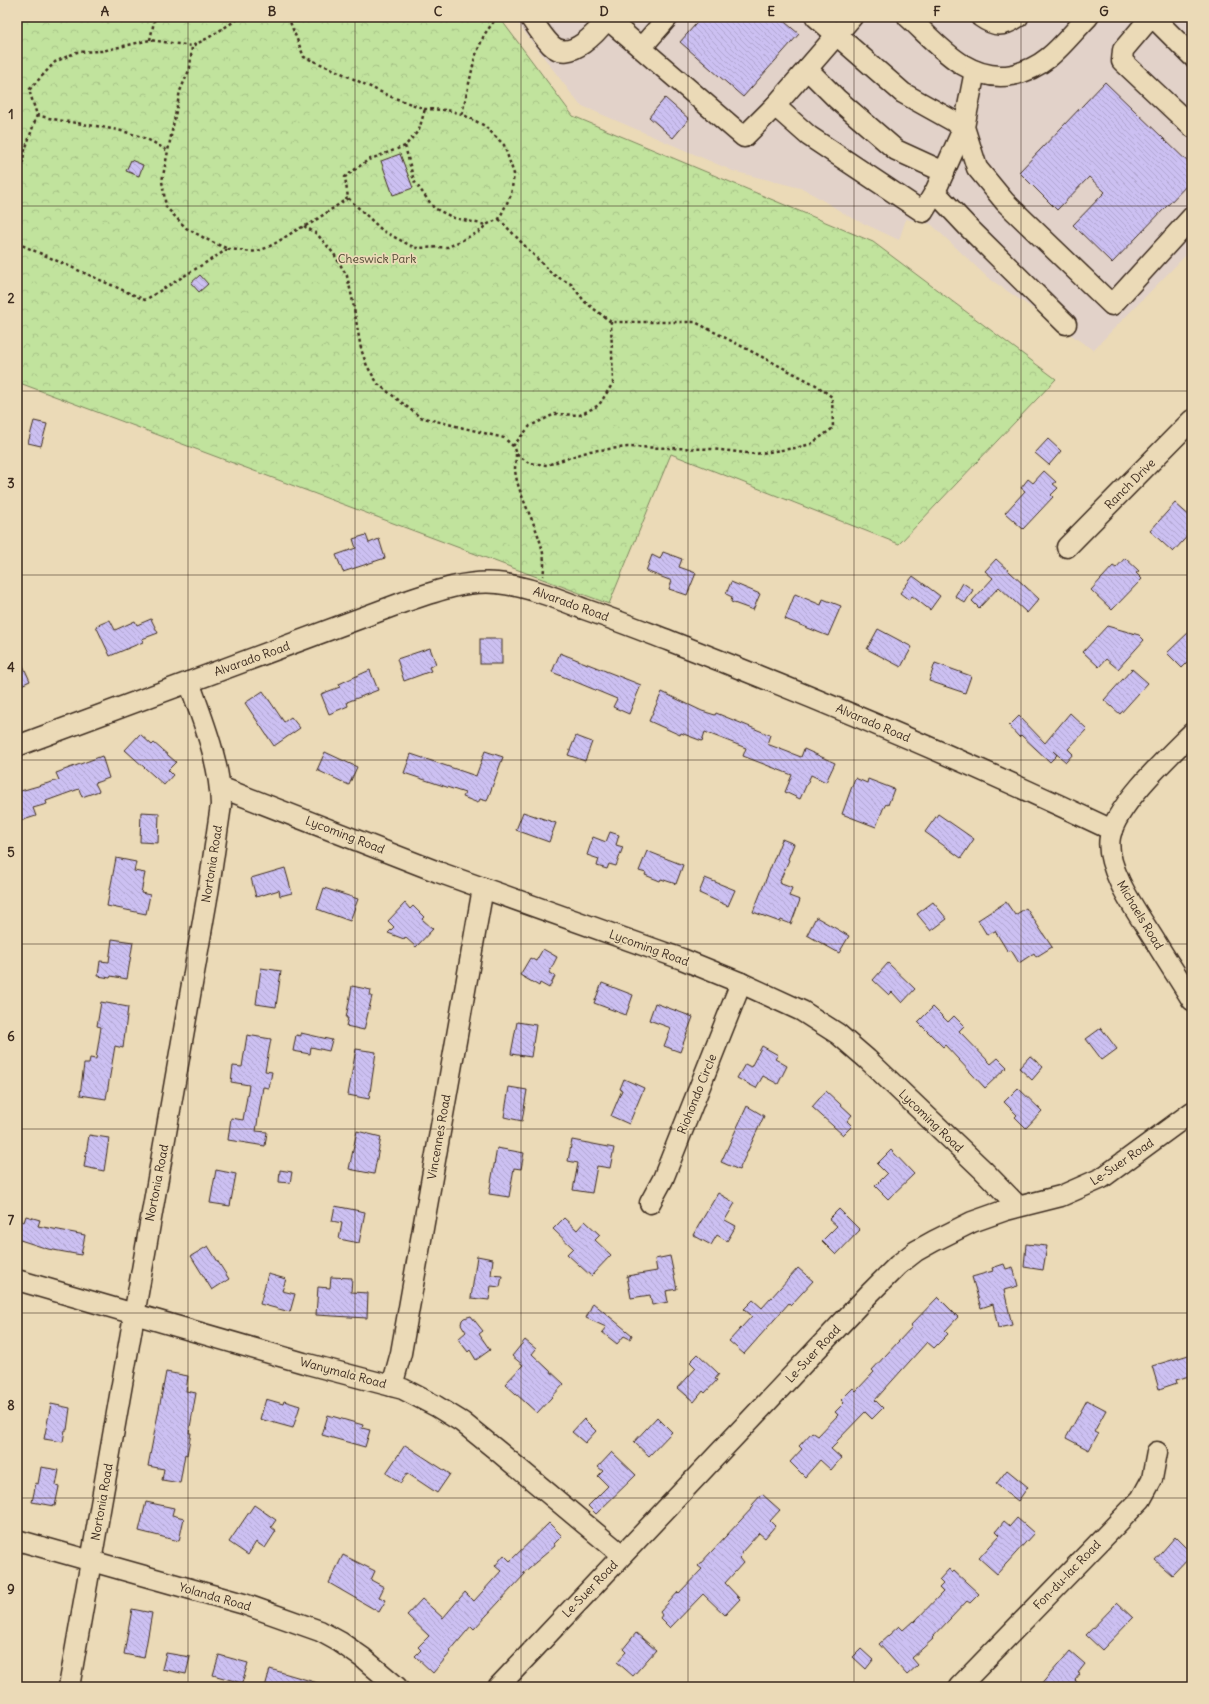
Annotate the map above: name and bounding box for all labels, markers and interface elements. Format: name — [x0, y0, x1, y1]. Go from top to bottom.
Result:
text: A — [101, 3, 110, 20]
text: B — [268, 3, 277, 20]
text: C — [434, 3, 443, 20]
text: D — [599, 3, 609, 20]
text: E — [767, 3, 775, 20]
text: F — [933, 3, 941, 20]
text: G — [1099, 3, 1109, 20]
text: 1 — [8, 106, 14, 123]
park label: Cheswick Park — [338, 251, 416, 266]
text: 2 — [7, 290, 15, 307]
street label: Ranch Drive — [1101, 455, 1158, 512]
text: 3 — [7, 475, 15, 492]
street label: Alvarado Road — [531, 583, 611, 624]
street label: Alvarado Road — [212, 638, 292, 679]
text: 4 — [7, 659, 15, 676]
street label: Alvarado Road — [834, 700, 913, 745]
street label: Lycoming Road — [303, 813, 387, 857]
street label: Nortonia Road — [198, 824, 225, 904]
text: 5 — [7, 844, 15, 861]
street label: Michaels Road — [1114, 878, 1167, 952]
street label: Lycoming Road — [607, 926, 691, 969]
text: 6 — [7, 1028, 15, 1045]
street label: Riohondo Circle — [674, 1052, 719, 1136]
street label: Lycoming Road — [896, 1086, 967, 1155]
street label: Vincennes Road — [424, 1093, 453, 1181]
street label: Le-Suer Road — [1087, 1135, 1156, 1188]
street label: Nortonia Road — [142, 1143, 171, 1223]
text: 7 — [8, 1212, 15, 1229]
street label: Le-Suer Road — [782, 1322, 843, 1386]
street label: Wanymala Road — [298, 1354, 388, 1391]
text: 8 — [7, 1397, 15, 1414]
street label: Nortonia Road — [87, 1462, 116, 1542]
street label: Fon-du-lac Road — [1030, 1537, 1104, 1612]
street label: Le-Suer Road — [559, 1557, 621, 1620]
street label: Yolanda Road — [178, 1579, 253, 1614]
text: 9 — [7, 1581, 15, 1598]

